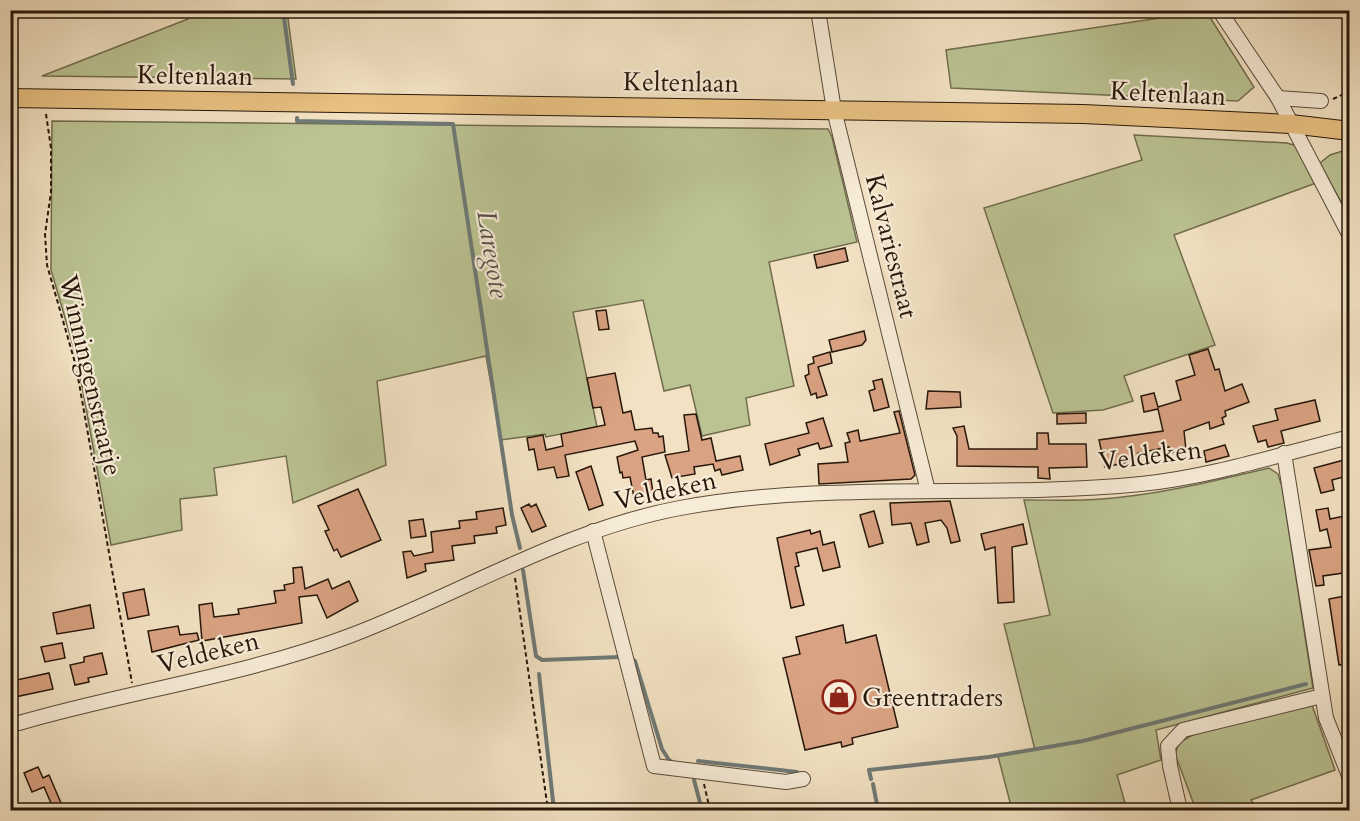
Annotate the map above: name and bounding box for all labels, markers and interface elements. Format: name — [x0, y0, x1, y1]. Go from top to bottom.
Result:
street label: Keltenlaan — [136, 57, 254, 94]
street label: Keltenlaan — [622, 64, 740, 101]
street label: Keltenlaan — [1109, 73, 1227, 114]
street label: Kalvariestraat — [857, 170, 926, 322]
water label: Laregote — [467, 207, 518, 301]
street label: Winningenstraatje — [50, 270, 131, 479]
street label: Veldeken — [1096, 432, 1204, 479]
street label: Veldeken — [611, 463, 720, 518]
street label: Veldeken — [154, 623, 263, 682]
shop icon: Greentraders — [821, 679, 857, 715]
place label: Greentraders — [862, 680, 1003, 715]

